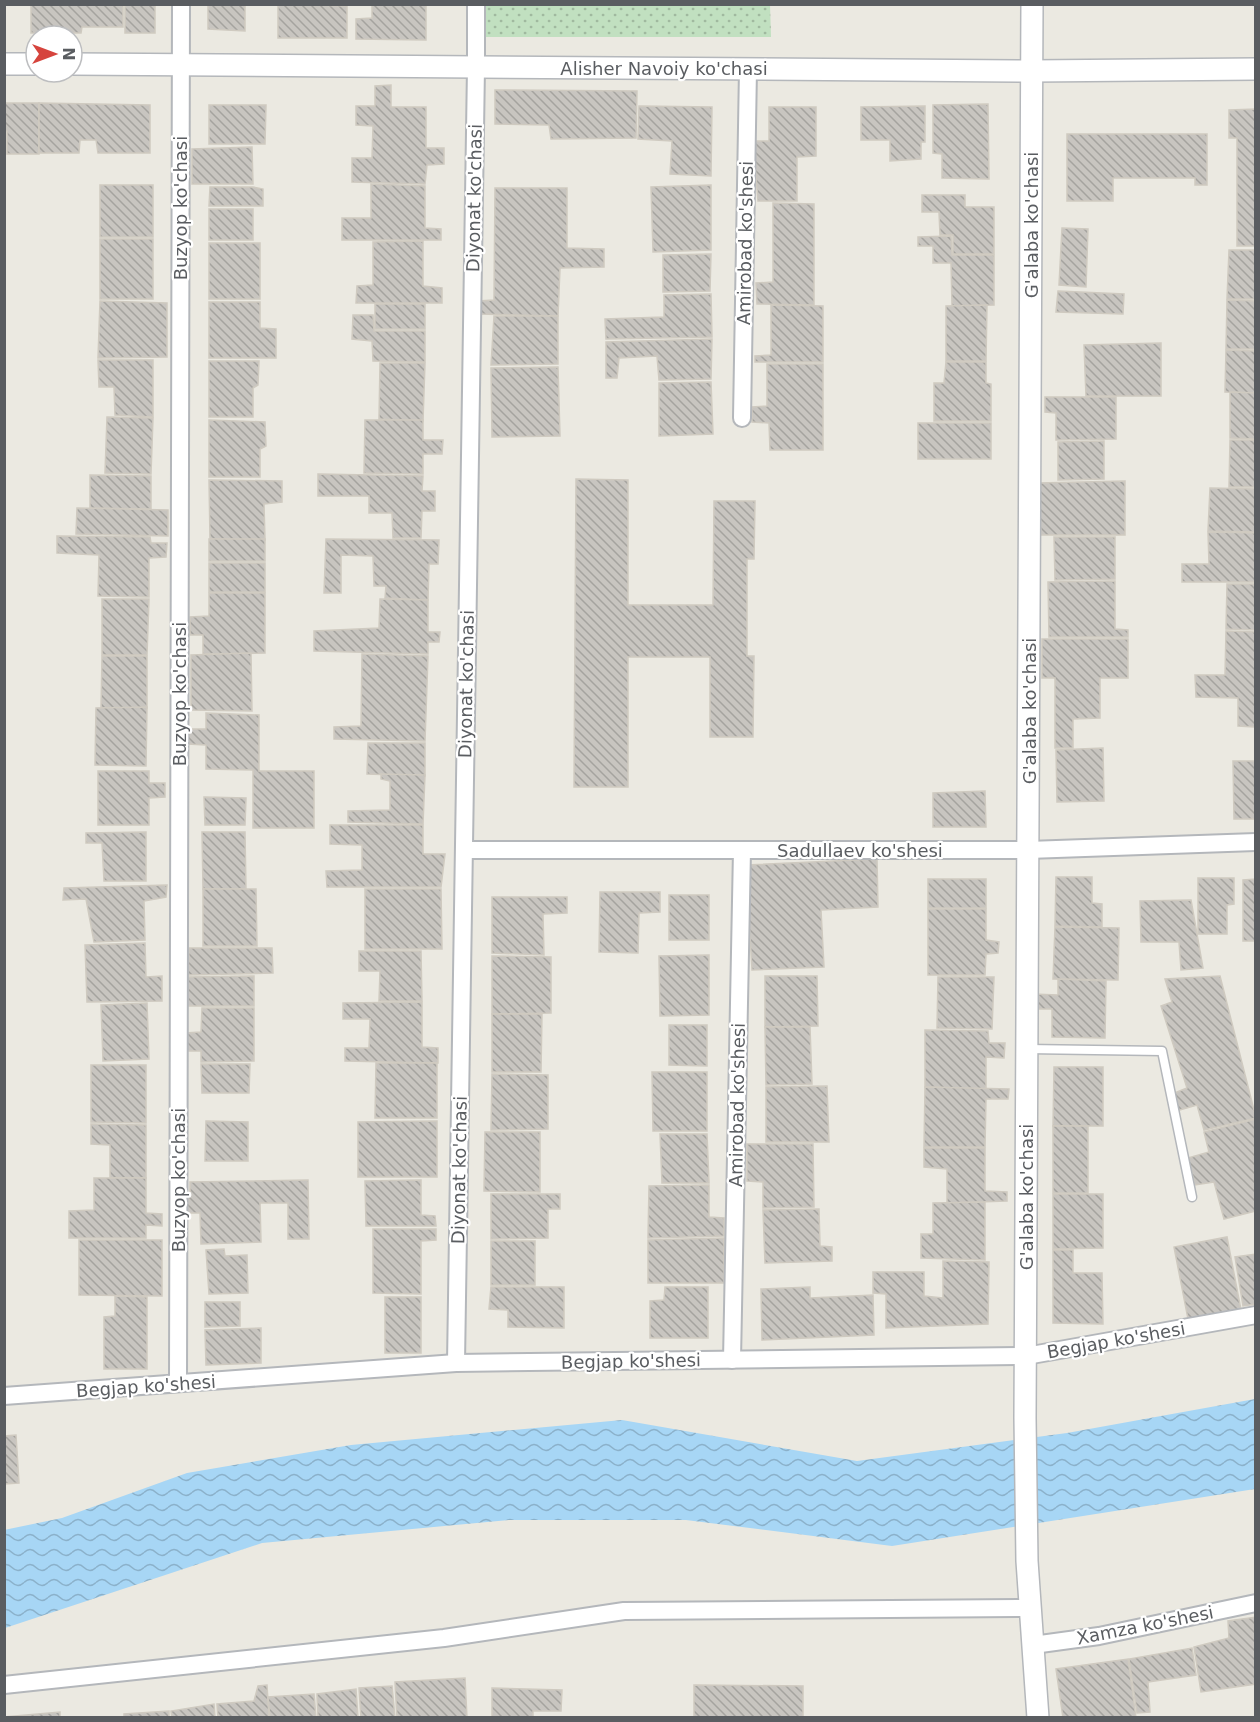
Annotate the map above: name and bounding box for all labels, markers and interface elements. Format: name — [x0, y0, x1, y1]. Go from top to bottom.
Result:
north arrow — [24, 24, 84, 84]
text: N — [59, 47, 78, 61]
street label: Alisher Navoiy ko'chasi — [560, 58, 768, 79]
street label: Diyonat ko'chasi — [462, 124, 486, 272]
street label: Buzyop ko'chasi — [170, 136, 191, 280]
street label: G'alaba ko'chasi — [1021, 152, 1042, 298]
street label: Amirobad ko'shesi — [733, 161, 757, 325]
street label: Diyonat ko'chasi — [454, 610, 478, 758]
street label: Buzyop ko'chasi — [169, 622, 190, 766]
street label: G'alaba ko'chasi — [1019, 638, 1040, 784]
street label: Sadullaev ko'shesi — [777, 840, 943, 861]
street label: Amirobad ko'shesi — [725, 1023, 749, 1187]
street label: Diyonat ko'chasi — [447, 1096, 471, 1244]
street label: Buzyop ko'chasi — [168, 1108, 189, 1252]
street label: G'alaba ko'chasi — [1016, 1124, 1037, 1270]
street label: Begjap ko'shesi — [1045, 1318, 1187, 1362]
street label: Begjap ko'shesi — [561, 1349, 701, 1373]
street label: Begjap ko'shesi — [75, 1371, 217, 1401]
street label: Xamza ko'shesi — [1075, 1601, 1215, 1649]

